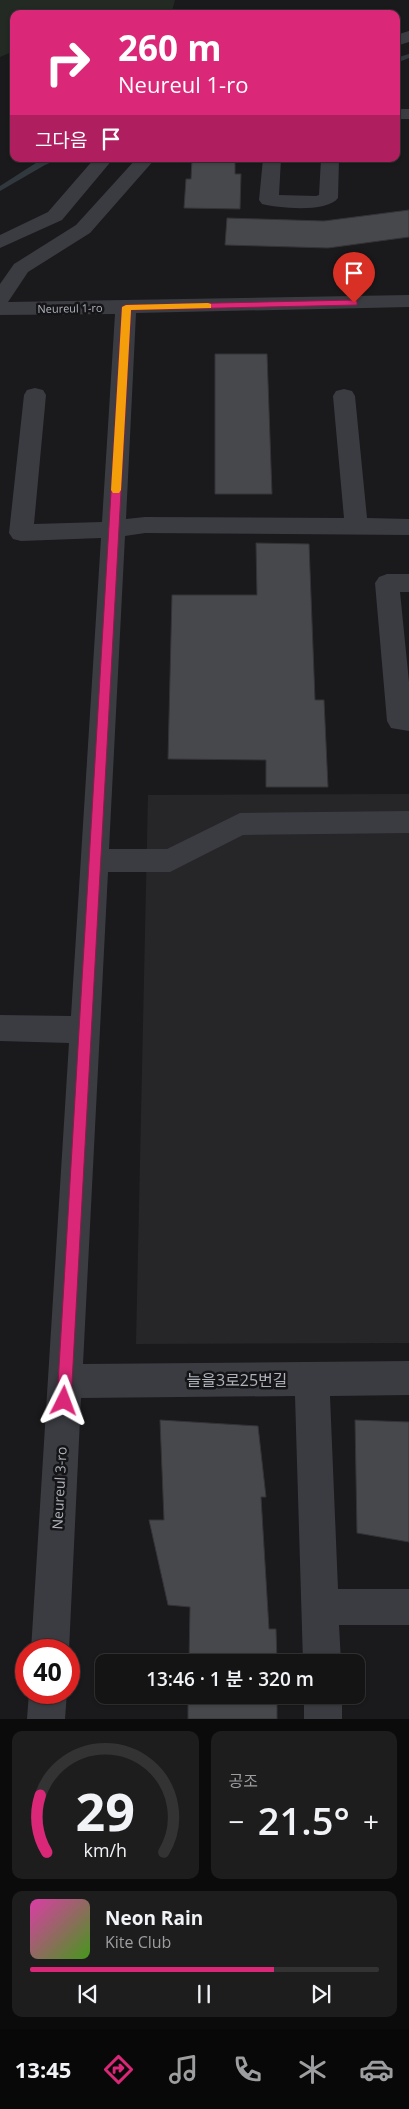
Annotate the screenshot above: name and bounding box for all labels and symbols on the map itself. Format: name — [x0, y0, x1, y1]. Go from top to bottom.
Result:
pin — [333, 252, 375, 303]
street label: Neureul 1-ro — [37, 300, 103, 316]
street label: 늘을3로25번길 — [186, 1369, 288, 1391]
position arrow — [37, 1374, 89, 1426]
street label: Neureul 3-ro — [47, 1446, 71, 1530]
speed limit sign: 40 — [15, 1639, 80, 1704]

